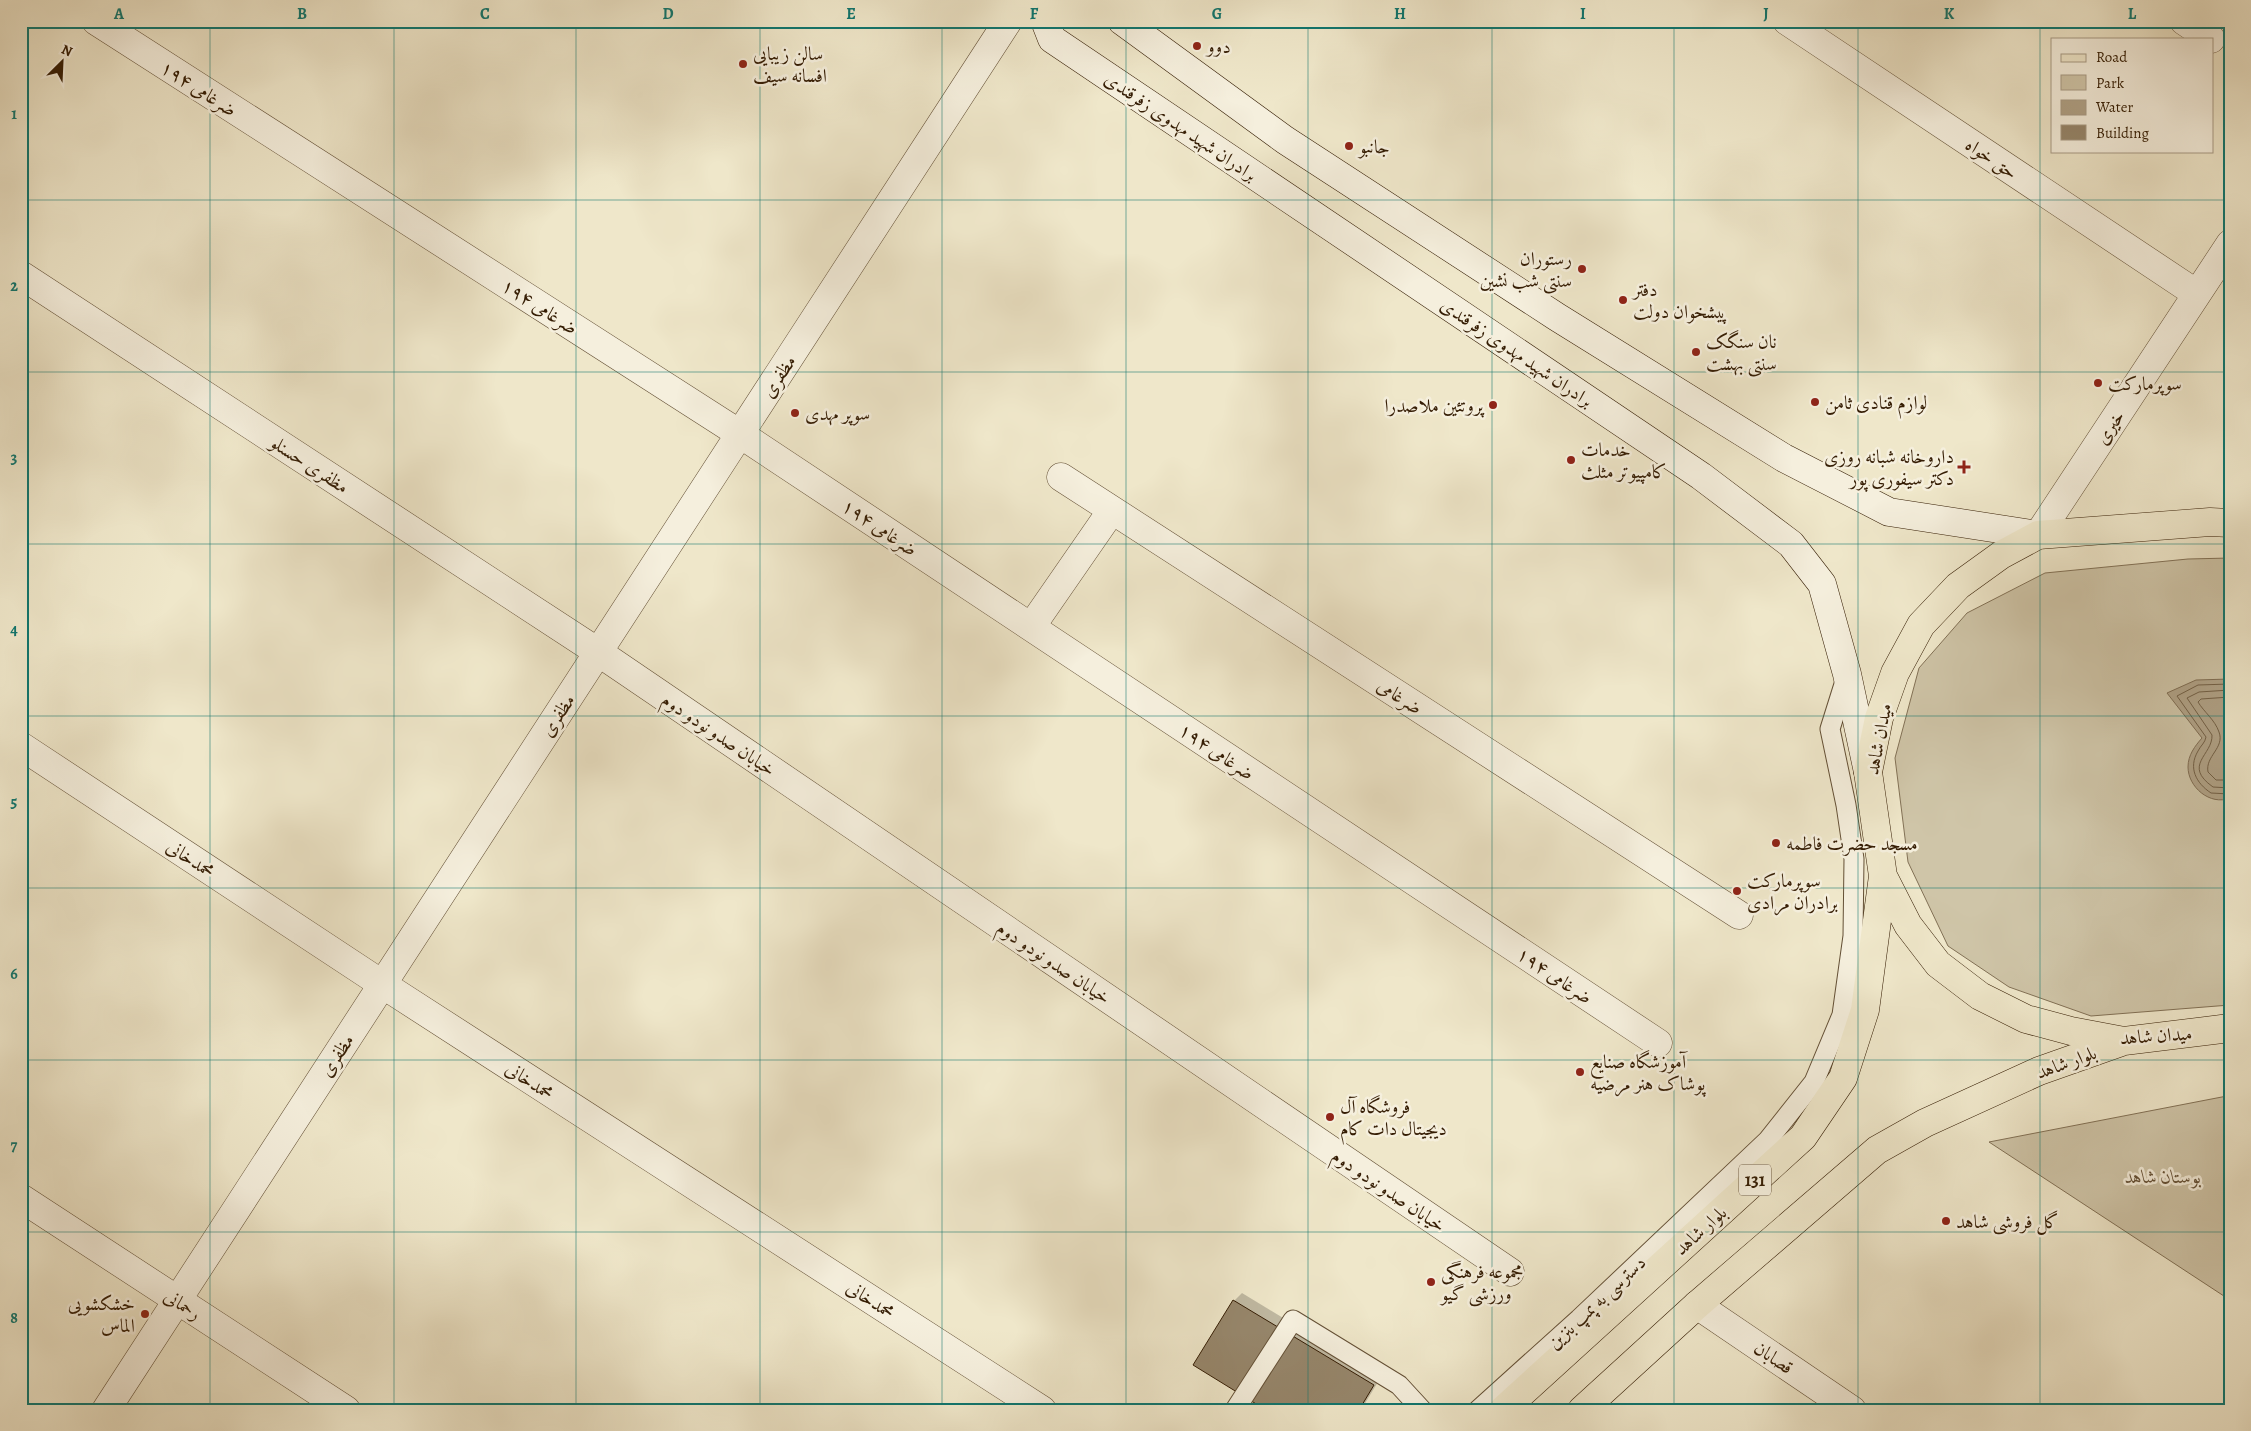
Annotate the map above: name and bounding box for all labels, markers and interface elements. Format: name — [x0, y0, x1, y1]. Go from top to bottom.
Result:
text: A — [113, 3, 125, 25]
text: B — [297, 3, 307, 25]
text: C — [480, 3, 490, 25]
text: D — [662, 3, 674, 25]
text: E — [846, 3, 856, 25]
text: F — [1030, 3, 1039, 25]
text: G — [1212, 3, 1222, 25]
text: H — [1394, 3, 1406, 25]
text: I — [1580, 3, 1586, 25]
text: J — [1763, 3, 1769, 25]
text: K — [1944, 3, 1955, 25]
text: L — [2128, 3, 2137, 25]
place label: دوو — [1205, 34, 1231, 60]
north arrow — [38, 38, 88, 88]
legend — [2051, 38, 2214, 152]
text: N — [59, 40, 76, 61]
marker: دوو — [1191, 40, 1203, 52]
place label: سالن زیبایی افسانه سیف — [753, 41, 827, 89]
text: Road — [2096, 47, 2128, 67]
street label: ضرغامی ۱۹۴ — [155, 55, 242, 123]
marker: سالن زیبایی افسانه سیف — [737, 58, 749, 70]
street label: برادران شهید مهدوی زفرقندی — [1099, 66, 1262, 188]
text: Park — [2096, 73, 2125, 93]
text: Water — [2095, 97, 2133, 117]
text: 1 — [11, 103, 17, 125]
text: Building — [2096, 123, 2149, 143]
street label: حق خواه — [1960, 132, 2023, 186]
place label: جانبو — [1357, 134, 1390, 160]
marker: جانبو — [1343, 140, 1355, 152]
place label: رستوران سنتی شب نشین — [1480, 246, 1572, 294]
marker: رستوران سنتی شب نشین — [1576, 263, 1588, 275]
street label: ضرغامی ۱۹۴ — [496, 273, 583, 341]
text: 2 — [10, 275, 18, 297]
place label: دفتر پیشخوان دولت — [1631, 277, 1728, 325]
street label: برادران شهید مهدوی زفرقندی — [1435, 292, 1598, 414]
marker: دفتر پیشخوان دولت — [1617, 294, 1629, 306]
place label: نان سنگک سنتی بهشت — [1706, 329, 1777, 377]
marker: نان سنگک سنتی بهشت — [1690, 346, 1702, 358]
street label: مظفری — [755, 350, 802, 403]
place label: سوپرمارکت — [2108, 371, 2182, 397]
marker: سوپرمارکت — [2092, 377, 2104, 389]
place label: لوازم قنادی ثامن — [1825, 390, 1927, 419]
place label: پروتئین ملاصدرا — [1384, 393, 1485, 419]
marker: لوازم قنادی ثامن — [1809, 396, 1821, 408]
marker: پروتئین ملاصدرا — [1487, 399, 1499, 411]
place label: سوپر مهدی — [805, 401, 870, 427]
street label: خیری — [2089, 405, 2131, 450]
marker: سوپر مهدی — [789, 407, 801, 419]
street label: مظفری حسنلو — [264, 429, 354, 500]
place label: خدمات کامپیوتر مثلث — [1581, 437, 1667, 485]
place label: داروخانه شبانه روزی دکتر سیفوری پور — [1824, 444, 1954, 492]
text: 3 — [11, 447, 18, 469]
marker: خدمات کامپیوتر مثلث — [1565, 454, 1577, 466]
marker: داروخانه شبانه روزی دکتر سیفوری پور — [1958, 461, 1970, 473]
street label: ضرغامی ۱۹۴ — [837, 493, 922, 563]
text: 4 — [10, 619, 18, 641]
street label: ضرغامی — [1372, 673, 1427, 721]
street label: خیابان صدو نودو دوم — [655, 687, 781, 785]
street label: مظفری — [534, 689, 581, 742]
street label: میدان شاهد — [1859, 701, 1899, 777]
street label: ضرغامی ۱۹۴ — [1174, 717, 1259, 787]
text: 5 — [11, 791, 18, 813]
place label: مسجد حضرت فاطمه — [1786, 831, 1918, 857]
street label: محمدخانی — [161, 834, 220, 884]
marker: مسجد حضرت فاطمه — [1770, 837, 1782, 849]
place label: سوپرمارکت برادران مرادی — [1747, 868, 1838, 916]
marker: سوپرمارکت برادران مرادی — [1731, 885, 1743, 897]
street label: خیابان صدو نودو دوم — [990, 915, 1116, 1013]
street label: ضرغامی ۱۹۴ — [1512, 941, 1597, 1011]
text: 6 — [10, 963, 18, 985]
street label: میدان شاهد — [2119, 1021, 2193, 1051]
street label: مظفری — [313, 1029, 360, 1082]
street label: بلوار شاهد — [2032, 1040, 2100, 1086]
place label: آموزشگاه صنایع پوشاک هنر مرضیه — [1590, 1049, 1707, 1097]
street label: محمدخانی — [500, 1056, 559, 1106]
marker: آموزشگاه صنایع پوشاک هنر مرضیه — [1574, 1066, 1586, 1078]
place label: فروشگاه آل دیجیتال دات کام — [1340, 1094, 1447, 1145]
marker: فروشگاه آل دیجیتال دات کام — [1324, 1111, 1336, 1123]
text: 7 — [11, 1135, 18, 1157]
street label: خیابان صدو نودو دوم — [1325, 1143, 1451, 1241]
road number: 131 — [1739, 1164, 1771, 1196]
park label: بوستان شاهد — [2125, 1164, 2202, 1190]
street label: بلوار شاهد — [1669, 1200, 1733, 1261]
place label: گل فروشی شاهد — [1956, 1209, 2059, 1235]
marker: گل فروشی شاهد — [1940, 1215, 1952, 1227]
street label: دسترسی به پمپ بنزین — [1542, 1250, 1652, 1356]
place label: مجموعه فرهنگی ورزشی گیو — [1439, 1259, 1524, 1307]
street label: محمدخانی — [841, 1275, 900, 1325]
marker: مجموعه فرهنگی ورزشی گیو — [1425, 1276, 1437, 1288]
street label: رحمانی — [159, 1283, 206, 1327]
place label: خشکشویی الماس — [68, 1291, 135, 1339]
text: 8 — [10, 1307, 18, 1329]
marker: خشکشویی الماس — [139, 1308, 151, 1320]
street label: قصابان — [1749, 1335, 1798, 1380]

